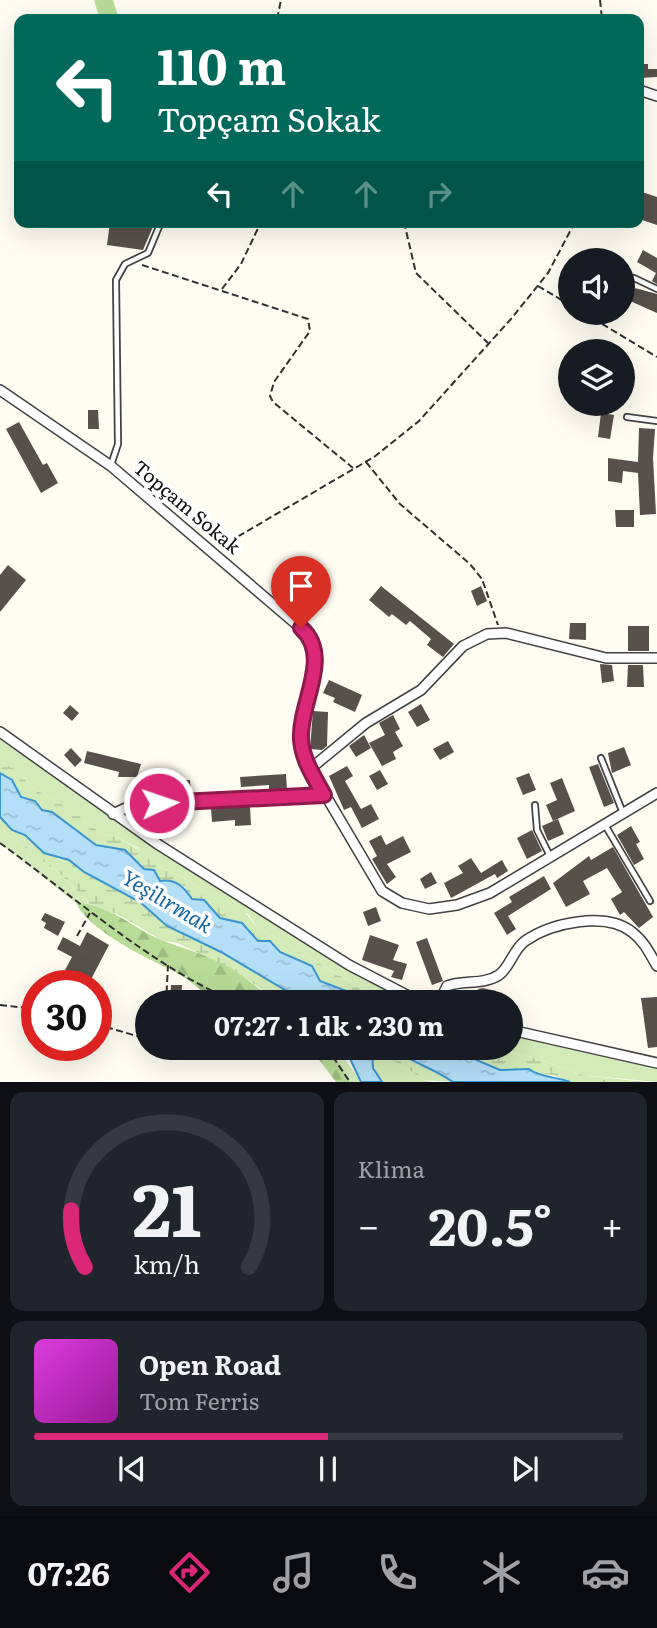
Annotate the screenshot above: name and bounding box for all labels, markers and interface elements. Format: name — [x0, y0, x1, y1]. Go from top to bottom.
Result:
text: 110 m — [157, 27, 286, 100]
icon: left — [42, 42, 133, 133]
text: Topçam Sokak — [157, 94, 381, 142]
icon: left — [201, 175, 239, 213]
icon: ahead — [274, 175, 312, 213]
icon: ahead — [347, 175, 385, 213]
icon: right — [420, 175, 458, 213]
map controls — [558, 248, 635, 416]
button: sound — [558, 248, 635, 325]
button: layers — [558, 339, 635, 416]
street label: Topçam Sokak — [128, 453, 248, 560]
pin — [271, 556, 331, 628]
icon: arrive — [282, 567, 320, 605]
position arrow — [122, 766, 196, 840]
water label: Yeşilırmak — [117, 861, 220, 939]
speed limit sign: 30 — [21, 970, 112, 1061]
text: 07:27 · 1 dk · 230 m — [214, 1005, 444, 1044]
text: Klima — [358, 1151, 425, 1185]
text: 21 — [132, 1152, 201, 1260]
text: 20.5° — [428, 1185, 552, 1262]
text: − — [358, 1195, 380, 1252]
text: + — [601, 1195, 623, 1252]
text: km/h — [133, 1245, 200, 1282]
text: Open Road — [139, 1344, 281, 1383]
text: Tom Ferris — [139, 1383, 259, 1417]
icon: previous — [113, 1450, 151, 1488]
icon: pause — [309, 1450, 347, 1488]
icon: next — [506, 1450, 544, 1488]
text: 07:26 — [27, 1548, 110, 1596]
icon: directions — [165, 1548, 214, 1597]
icon: music — [269, 1548, 318, 1597]
icon: phone — [373, 1548, 422, 1597]
icon: climate — [477, 1548, 526, 1597]
icon: car — [581, 1548, 630, 1597]

